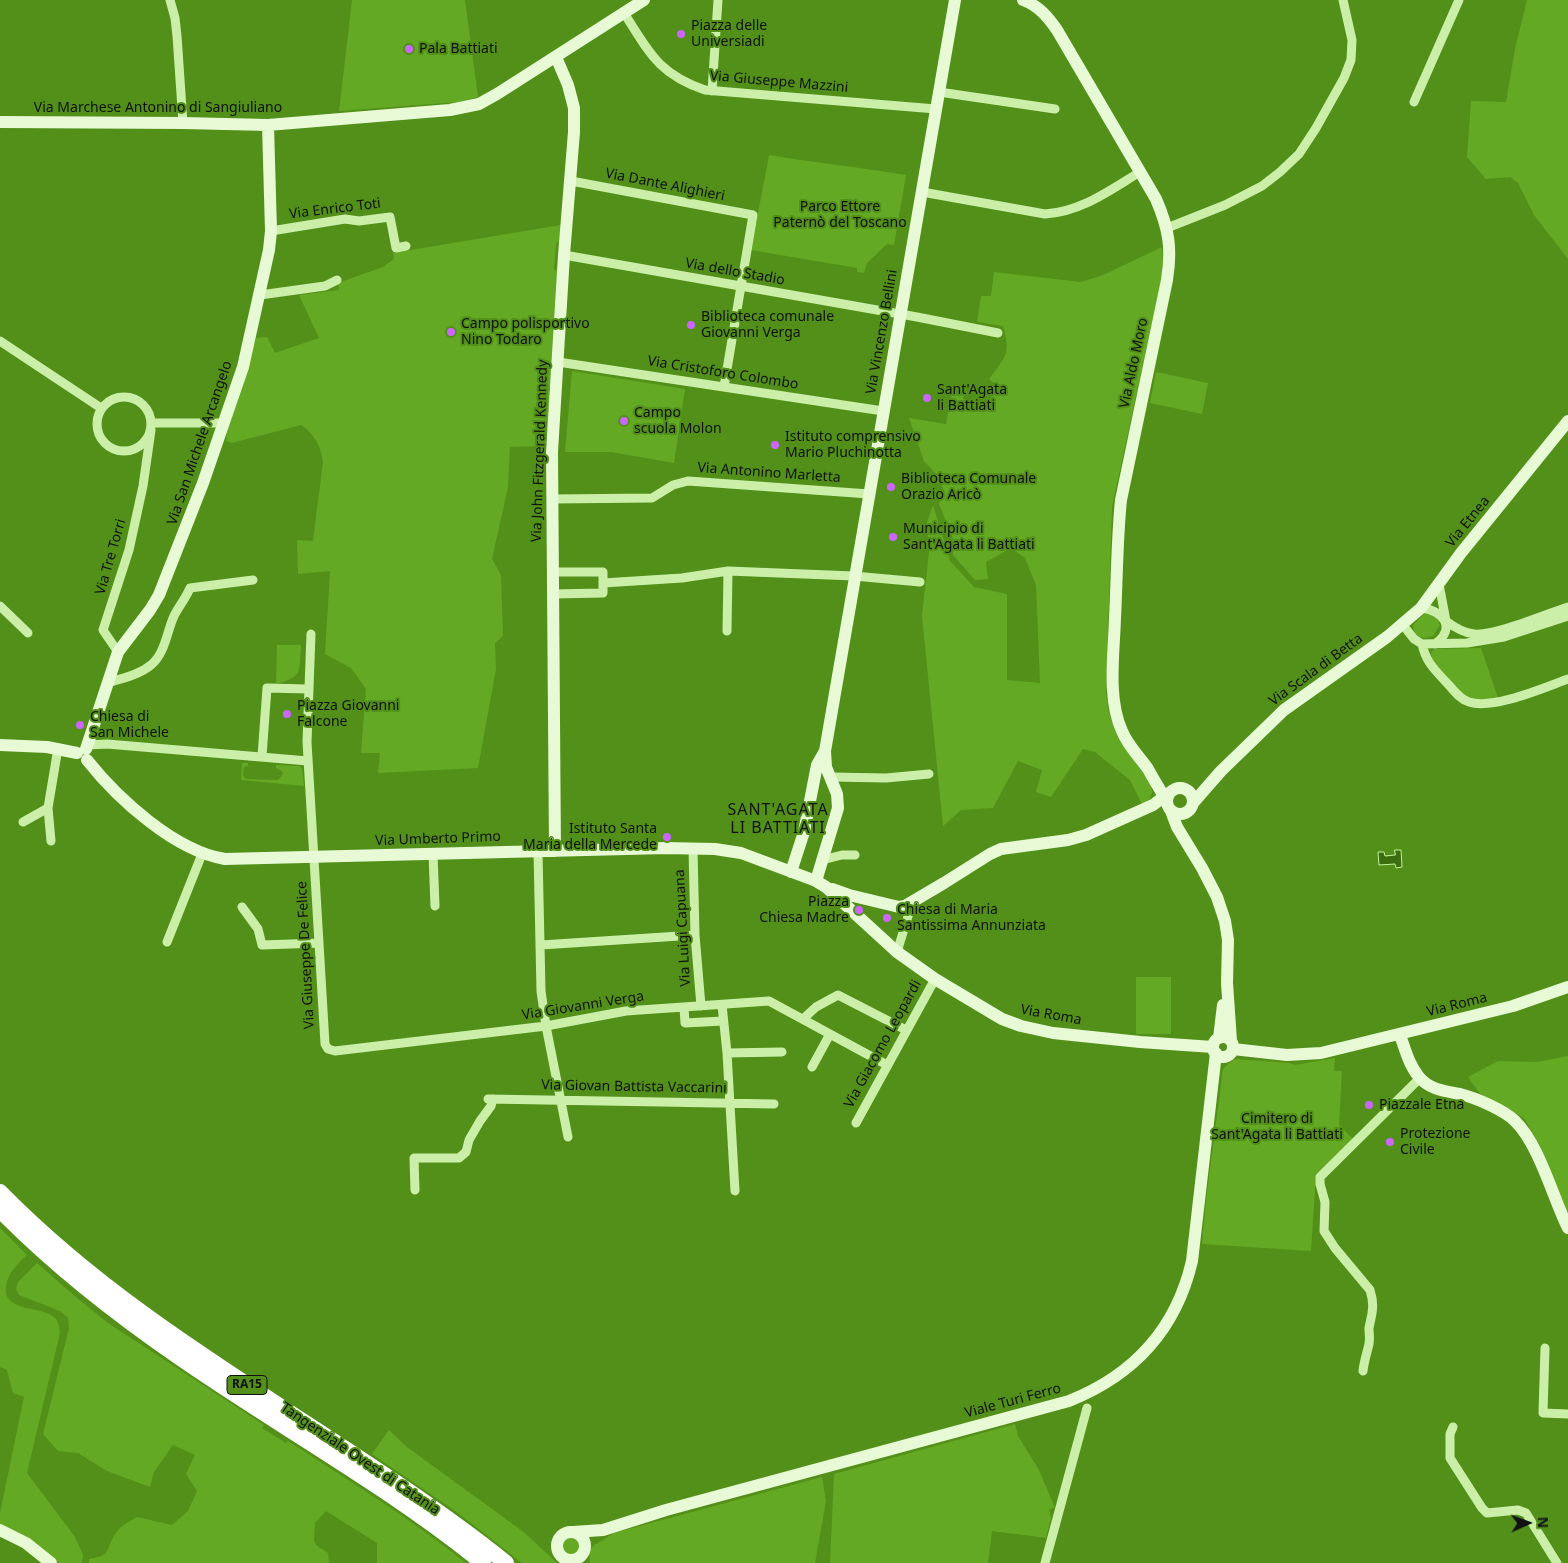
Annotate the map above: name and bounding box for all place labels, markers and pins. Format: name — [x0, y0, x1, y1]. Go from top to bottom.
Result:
place label: Piazza delle Universiadi — [691, 18, 767, 50]
marker: Piazza delle Universiadi — [675, 28, 687, 40]
place label: Pala Battiati — [419, 41, 498, 57]
marker: Pala Battiati — [403, 43, 415, 55]
place label: Biblioteca comunale Giovanni Verga — [701, 309, 834, 342]
place label: Campo polisportivo Nino Todaro — [461, 316, 590, 348]
marker: Biblioteca comunale Giovanni Verga — [685, 319, 697, 331]
marker: Campo polisportivo Nino Todaro — [445, 326, 457, 338]
place label: Sant'Agata li Battiati — [937, 382, 1007, 414]
marker: Sant'Agata li Battiati — [921, 392, 933, 404]
place label: Campo scuola Molon — [634, 405, 722, 438]
marker: Campo scuola Molon — [618, 415, 630, 427]
place label: Istituto comprensivo Mario Pluchinotta — [785, 429, 921, 462]
marker: Istituto comprensivo Mario Pluchinotta — [769, 439, 781, 451]
place label: Biblioteca Comunale Orazio Aricò — [901, 471, 1036, 504]
marker: Biblioteca Comunale Orazio Aricò — [885, 481, 897, 493]
place label: Municipio di Sant'Agata li Battiati — [903, 521, 1035, 554]
marker: Municipio di Sant'Agata li Battiati — [887, 531, 899, 543]
place label: Piazza Giovanni Falcone — [297, 698, 399, 730]
marker: Piazza Giovanni Falcone — [281, 708, 293, 720]
place label: Chiesa di San Michele — [90, 709, 169, 742]
marker: Chiesa di San Michele — [74, 719, 86, 731]
place label: Istituto Santa Maria della Mercede — [523, 821, 657, 854]
marker: Istituto Santa Maria della Mercede — [661, 831, 673, 843]
place label: Piazza Chiesa Madre — [759, 894, 849, 926]
place label: Chiesa di Maria Santissima Annunziata — [897, 902, 1046, 934]
marker: Piazza Chiesa Madre — [853, 904, 865, 916]
marker: Chiesa di Maria Santissima Annunziata — [881, 912, 893, 924]
place label: Piazzale Etna — [1379, 1097, 1464, 1113]
marker: Piazzale Etna — [1363, 1099, 1375, 1111]
place label: Protezione Civile — [1400, 1126, 1470, 1158]
marker: Protezione Civile — [1384, 1136, 1396, 1148]

